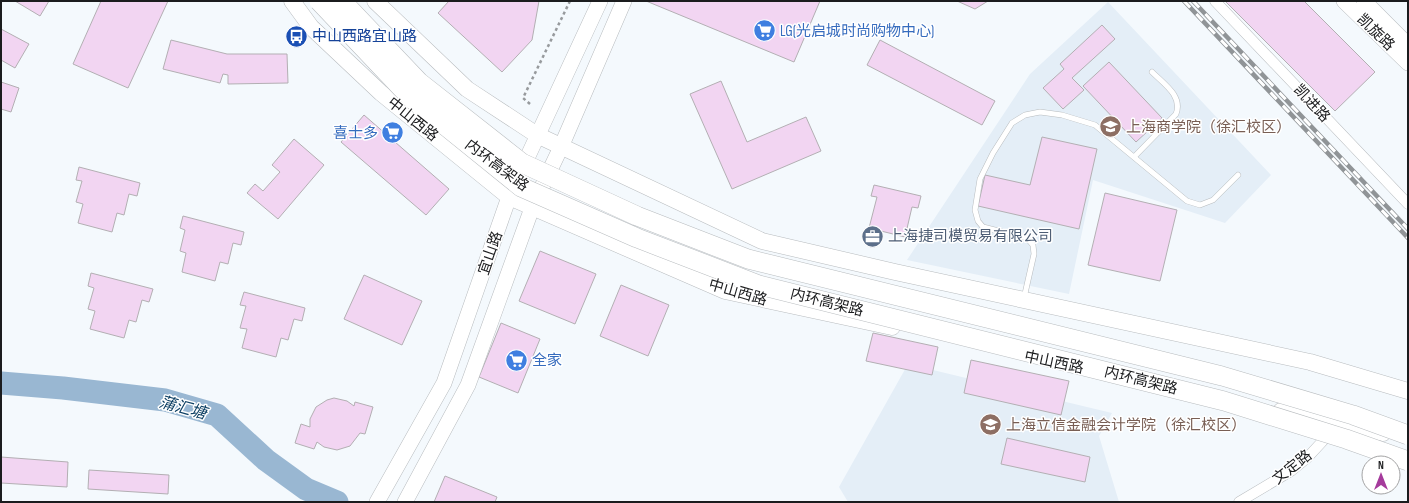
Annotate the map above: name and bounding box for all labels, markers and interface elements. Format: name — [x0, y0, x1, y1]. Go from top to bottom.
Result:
street label: 凯旋路 — [1353, 10, 1398, 55]
supermarket icon: LG(光启城时尚购物中心) — [751, 18, 777, 44]
place label: LG(光启城时尚购物中心) — [780, 22, 934, 41]
bus stop icon: 中山西路宜山路 — [283, 23, 309, 49]
place label: 中山西路宜山路 — [312, 27, 417, 46]
street label: 凯进路 — [1289, 80, 1334, 126]
street label: 中山西路 — [383, 93, 442, 146]
school or university icon: 上海商学院（徐汇校区） — [1098, 114, 1124, 140]
place label: 上海商学院（徐汇校区） — [1126, 118, 1291, 137]
supermarket icon: 喜士多 — [380, 120, 406, 146]
place label: 喜士多 — [333, 124, 378, 143]
street label: 内环高架路 — [461, 135, 532, 196]
office icon: 上海捷司模贸易有限公司 — [860, 223, 886, 249]
place label: 上海捷司模贸易有限公司 — [888, 227, 1053, 246]
street label: 宜山路 — [474, 229, 507, 278]
street label: 中山西路 — [706, 275, 769, 310]
street label: 内环高架路 — [788, 284, 866, 321]
supermarket icon: 全家 — [504, 347, 530, 373]
street label: 中山西路 — [1023, 347, 1085, 378]
place label: 全家 — [532, 351, 562, 370]
street label: 内环高架路 — [1102, 362, 1180, 399]
water label: 蒲汇塘 — [157, 393, 211, 425]
school or university icon: 上海立信金融会计学院（徐汇校区） — [977, 412, 1003, 438]
place label: 上海立信金融会计学院（徐汇校区） — [1006, 416, 1246, 435]
street label: 文定路 — [1269, 446, 1316, 489]
north arrow — [1361, 455, 1401, 495]
text: N — [1378, 459, 1384, 472]

